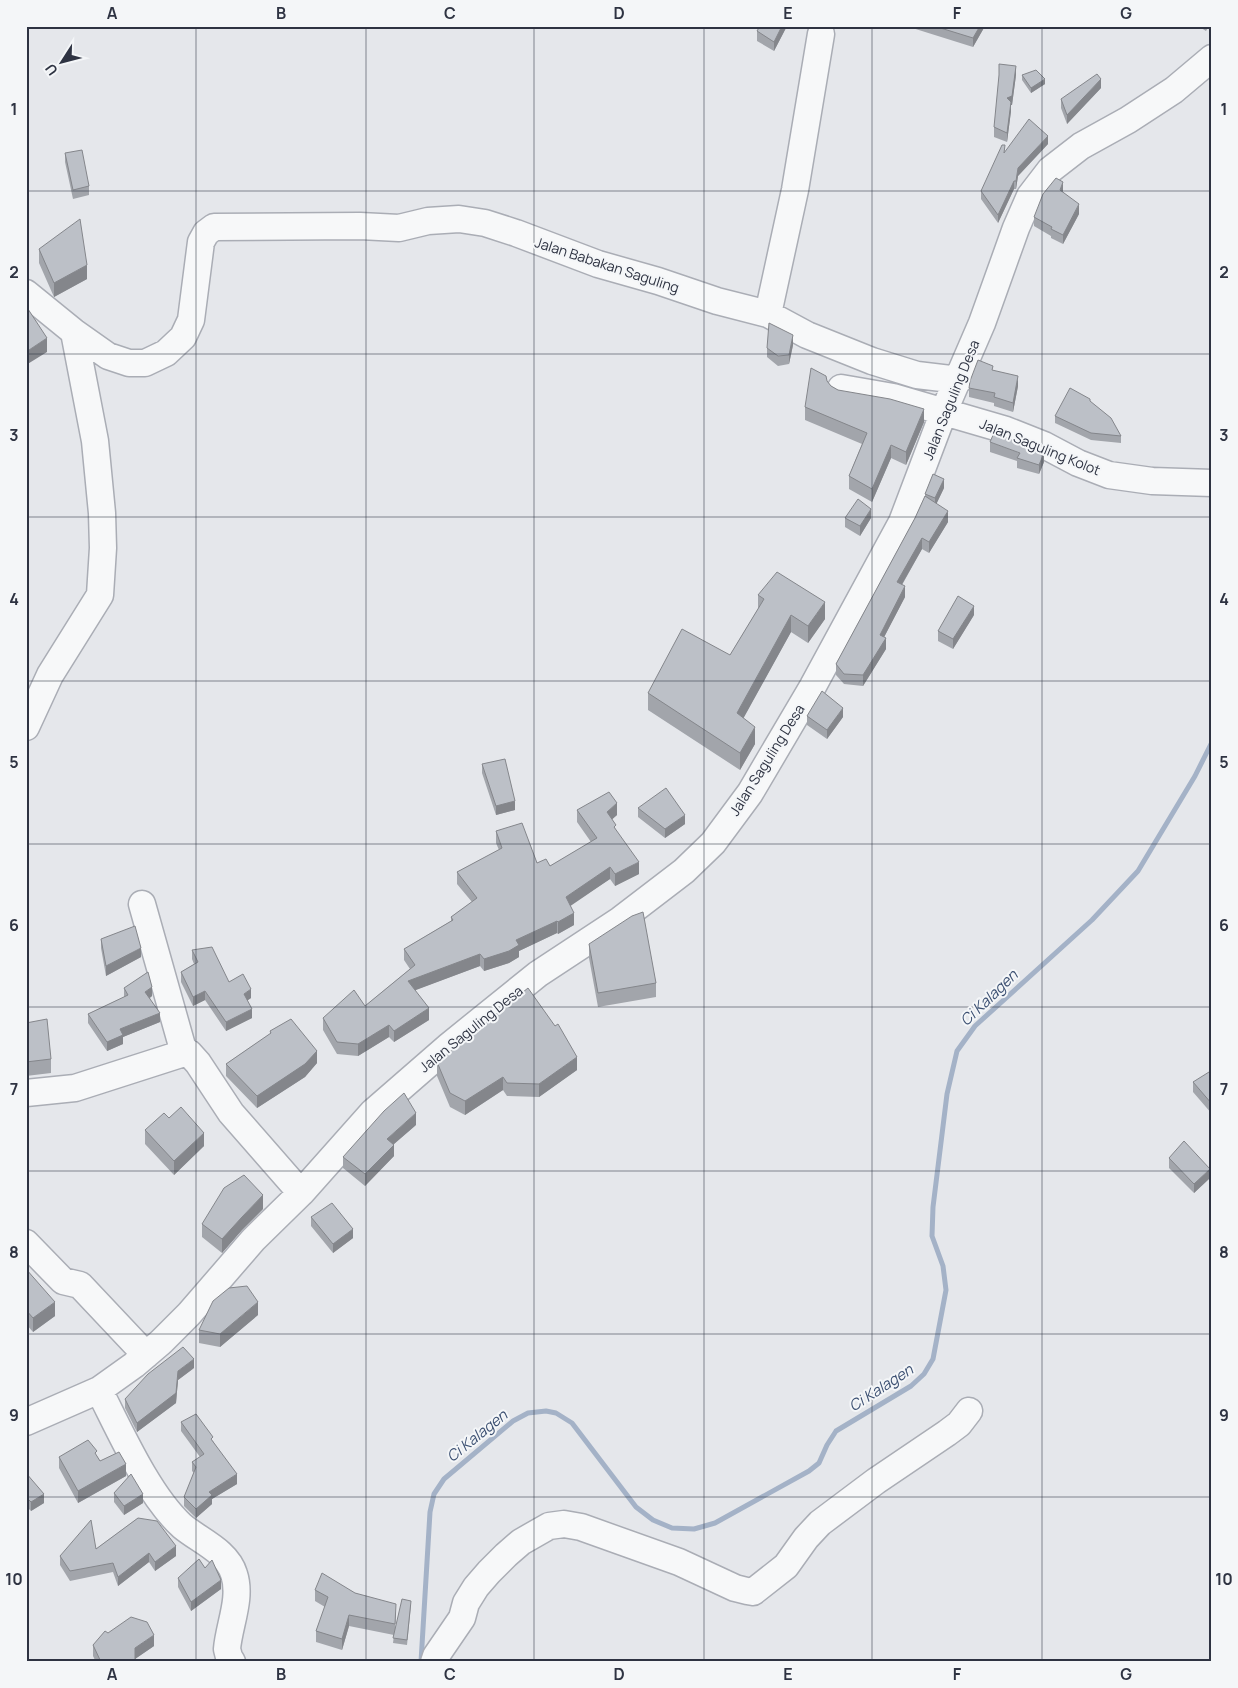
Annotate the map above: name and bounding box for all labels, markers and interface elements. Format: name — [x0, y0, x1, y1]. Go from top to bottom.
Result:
text: A — [107, 2, 118, 24]
text: B — [276, 2, 286, 24]
text: C — [444, 2, 456, 24]
text: D — [613, 2, 625, 24]
text: E — [783, 2, 793, 24]
text: F — [953, 2, 962, 24]
text: G — [1120, 2, 1132, 24]
north arrow — [38, 38, 88, 88]
text: U — [40, 60, 62, 80]
text: 1 — [10, 98, 18, 120]
text: 1 — [1220, 98, 1228, 120]
street label: Jalan Babakan Saguling — [532, 232, 682, 297]
text: 2 — [9, 261, 19, 283]
text: 2 — [1219, 261, 1229, 283]
street label: Jalan Saguling Desa — [918, 337, 983, 463]
street label: Jalan Saguling Kolot — [977, 414, 1104, 480]
text: 3 — [9, 424, 19, 446]
text: 3 — [1219, 424, 1229, 446]
text: 4 — [9, 588, 19, 610]
text: 4 — [1219, 588, 1229, 610]
street label: Jalan Saguling Desa — [725, 700, 809, 819]
text: 5 — [9, 751, 19, 773]
text: 5 — [1219, 751, 1229, 773]
text: 6 — [9, 914, 19, 936]
text: 6 — [1219, 914, 1229, 936]
water label: Ci Kalagen — [955, 964, 1023, 1030]
street label: Jalan Saguling Desa — [415, 981, 526, 1076]
text: 7 — [10, 1078, 18, 1100]
text: 7 — [1220, 1078, 1228, 1100]
text: 8 — [9, 1241, 19, 1263]
text: 8 — [1219, 1241, 1229, 1263]
water label: Ci Kalagen — [845, 1358, 918, 1416]
text: 9 — [9, 1404, 19, 1426]
water label: Ci Kalagen — [442, 1404, 512, 1467]
text: 9 — [1219, 1404, 1229, 1426]
text: 10 — [5, 1568, 23, 1590]
text: 10 — [1215, 1568, 1233, 1590]
text: A — [107, 1663, 118, 1685]
text: B — [276, 1663, 286, 1685]
text: C — [444, 1663, 456, 1685]
text: D — [613, 1663, 625, 1685]
text: E — [783, 1663, 793, 1685]
text: F — [953, 1663, 962, 1685]
text: G — [1120, 1663, 1132, 1685]

